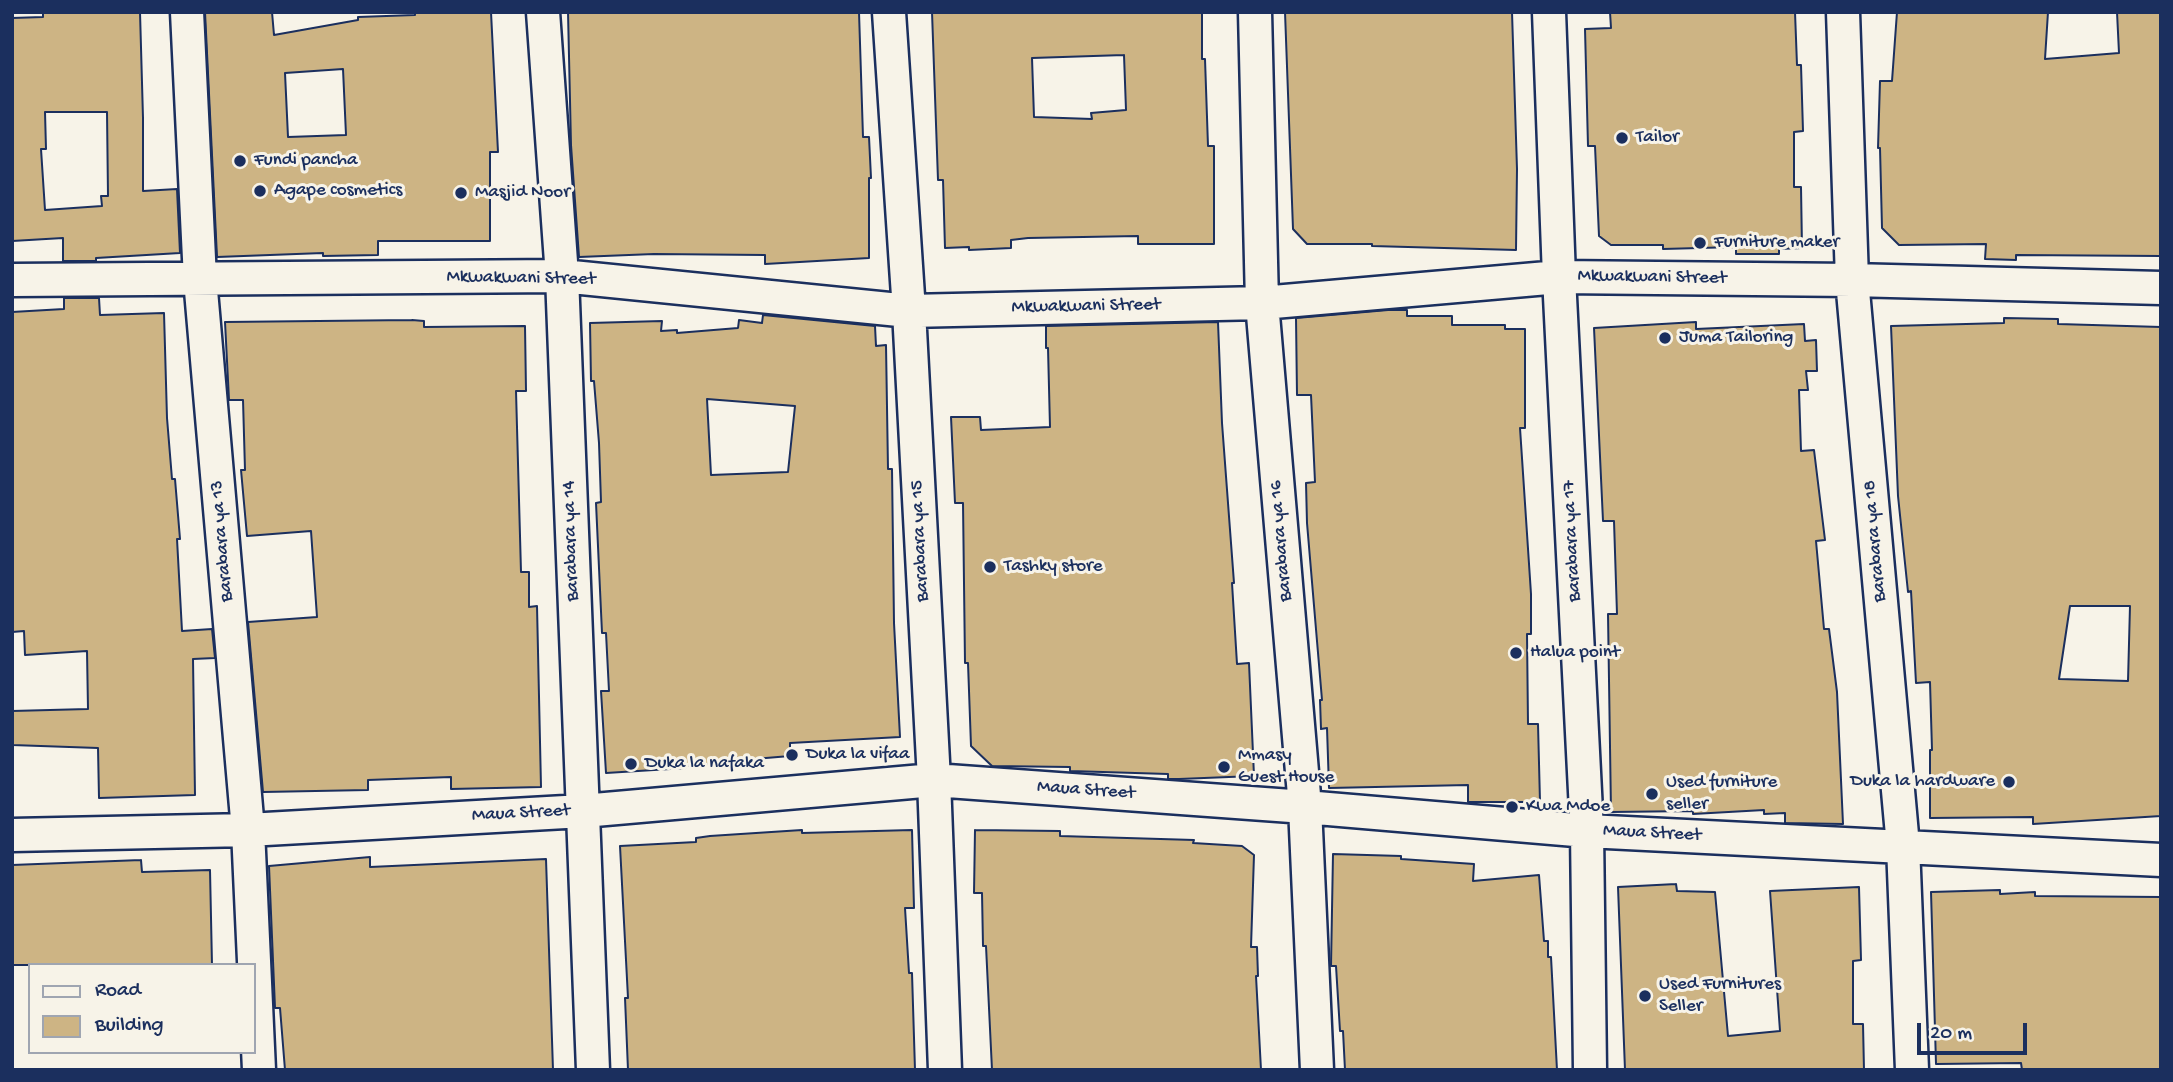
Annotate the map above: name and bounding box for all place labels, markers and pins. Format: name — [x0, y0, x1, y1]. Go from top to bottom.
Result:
place label: Tailor — [1636, 127, 1679, 149]
marker: Tailor — [1614, 130, 1630, 146]
place label: Fundi pancha — [254, 150, 358, 172]
marker: Fundi pancha — [232, 153, 248, 169]
place label: Agape cosmetics — [274, 180, 402, 202]
place label: Masjid Noor — [475, 182, 570, 204]
marker: Agape cosmetics — [252, 183, 268, 199]
marker: Masjid Noor — [453, 185, 469, 201]
place label: Furniture maker — [1714, 232, 1839, 254]
marker: Furniture maker — [1692, 235, 1708, 251]
place label: Juma Tailoring — [1679, 327, 1793, 349]
marker: Juma Tailoring — [1657, 330, 1673, 346]
place label: Tashky store — [1004, 556, 1103, 578]
marker: Tashky store — [982, 559, 998, 575]
place label: Halua point — [1530, 642, 1620, 664]
marker: Halua point — [1508, 645, 1524, 661]
place label: Duka la vifaa — [806, 744, 909, 766]
place label: Mmasy Guest House — [1238, 745, 1334, 789]
marker: Duka la vifaa — [784, 747, 800, 763]
place label: Duka la nafaka — [645, 753, 764, 775]
marker: Duka la nafaka — [623, 756, 639, 772]
marker: Mmasy Guest House — [1216, 759, 1232, 775]
place label: Duka la hardware — [1851, 771, 1995, 793]
place label: Used furniture seller — [1666, 772, 1777, 816]
marker: Duka la hardware — [2001, 774, 2017, 790]
marker: Used furniture seller — [1644, 786, 1660, 802]
place label: Kwa Mdoe — [1526, 796, 1610, 818]
marker: Kwa Mdoe — [1504, 799, 1520, 815]
place label: Used Furnitures Seller — [1659, 974, 1781, 1018]
marker: Used Furnitures Seller — [1637, 988, 1653, 1004]

